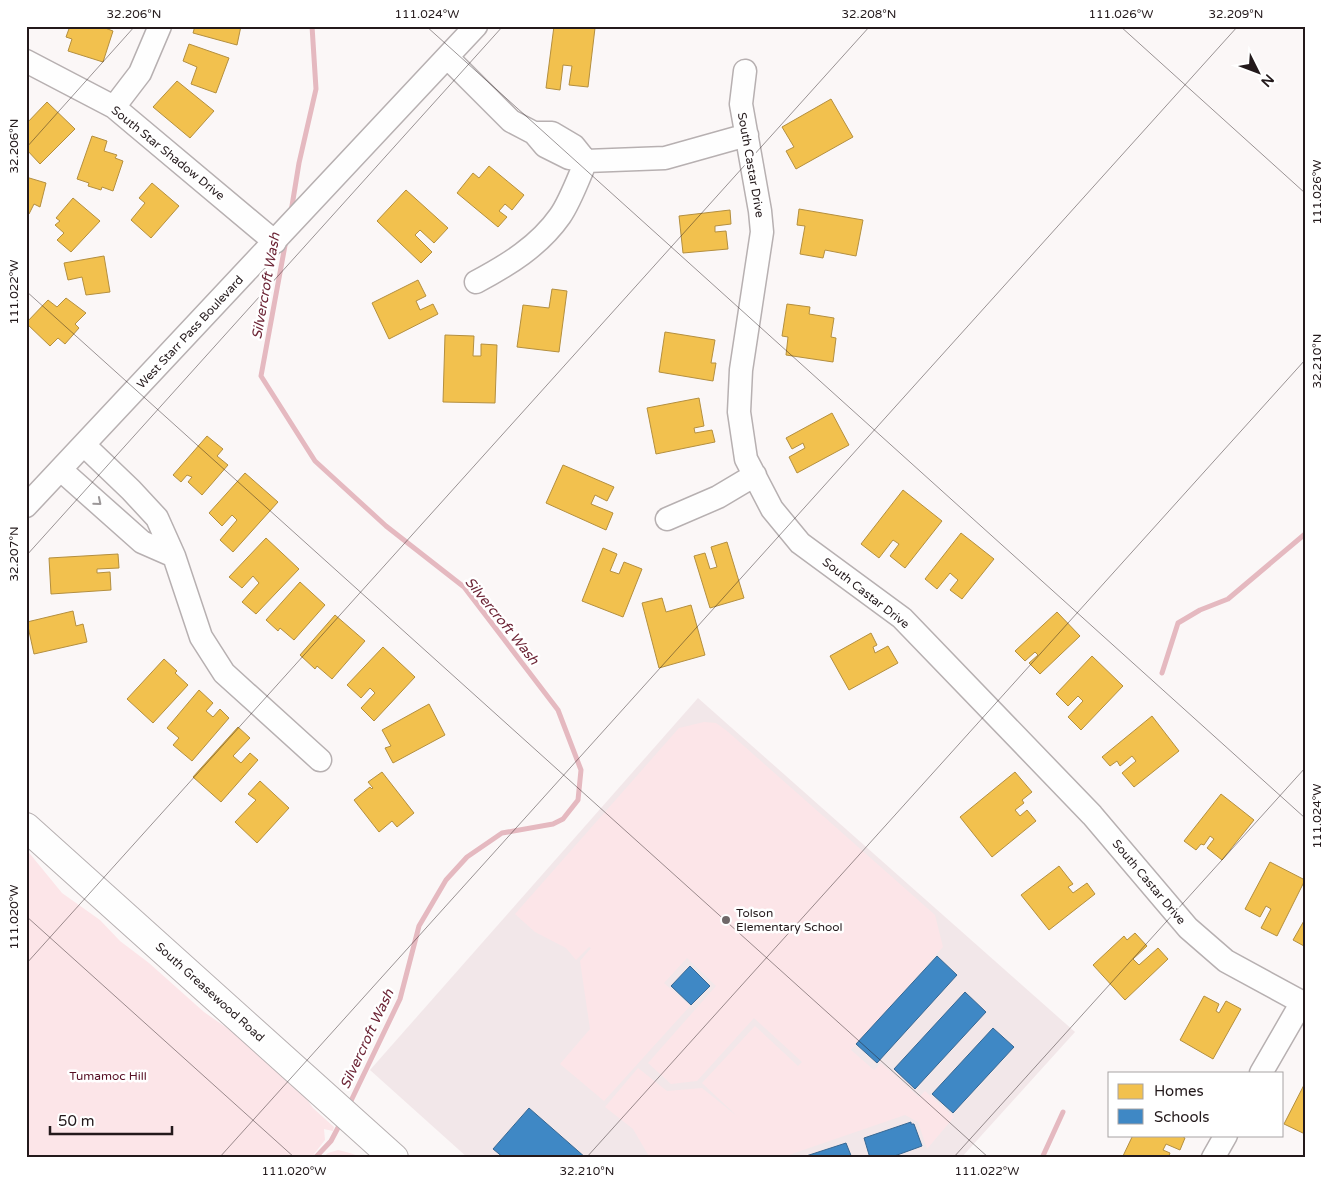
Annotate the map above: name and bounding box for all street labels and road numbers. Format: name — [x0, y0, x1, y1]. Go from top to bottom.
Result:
street label: South Star Shadow Drive — [109, 103, 228, 203]
street label: South Castar Drive — [735, 111, 767, 219]
street label: West Starr Pass Boulevard — [134, 273, 246, 391]
street label: South Castar Drive — [820, 555, 912, 631]
street label: South Castar Drive — [1109, 837, 1189, 927]
street label: South Greasewood Road — [153, 939, 267, 1045]

